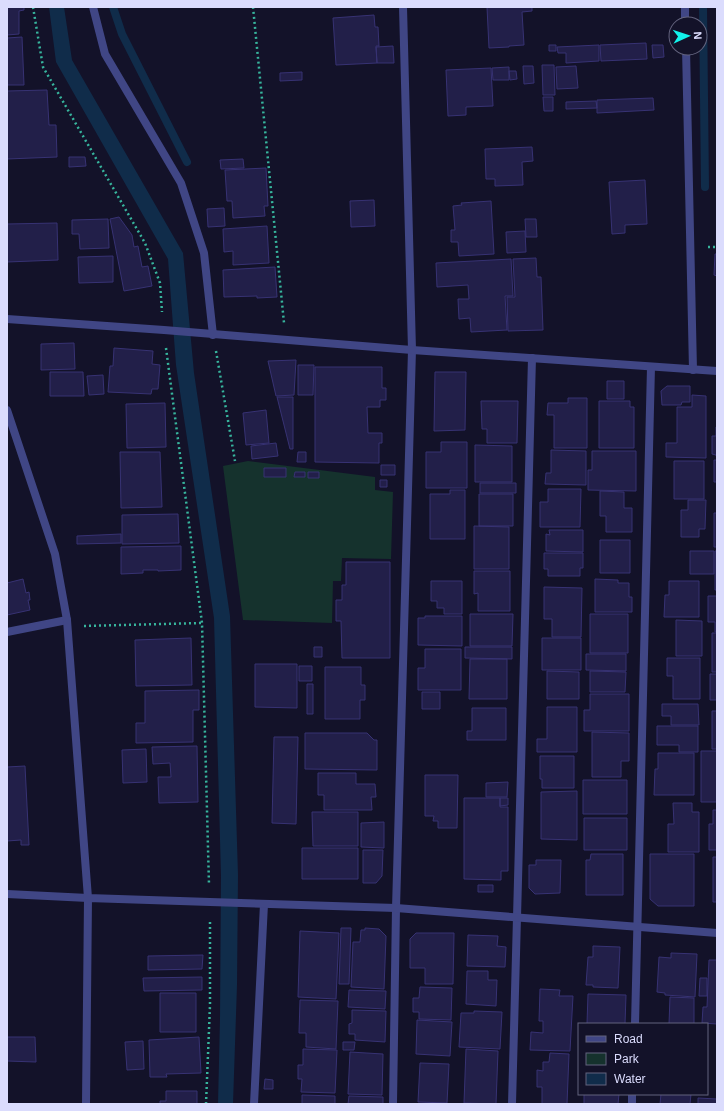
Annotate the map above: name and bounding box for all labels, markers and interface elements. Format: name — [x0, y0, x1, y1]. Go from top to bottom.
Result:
north arrow — [668, 16, 708, 56]
text: N — [692, 31, 704, 40]
legend — [578, 1023, 708, 1095]
text: Road — [614, 1032, 643, 1046]
text: Park — [614, 1052, 640, 1066]
text: Water — [614, 1072, 646, 1086]

